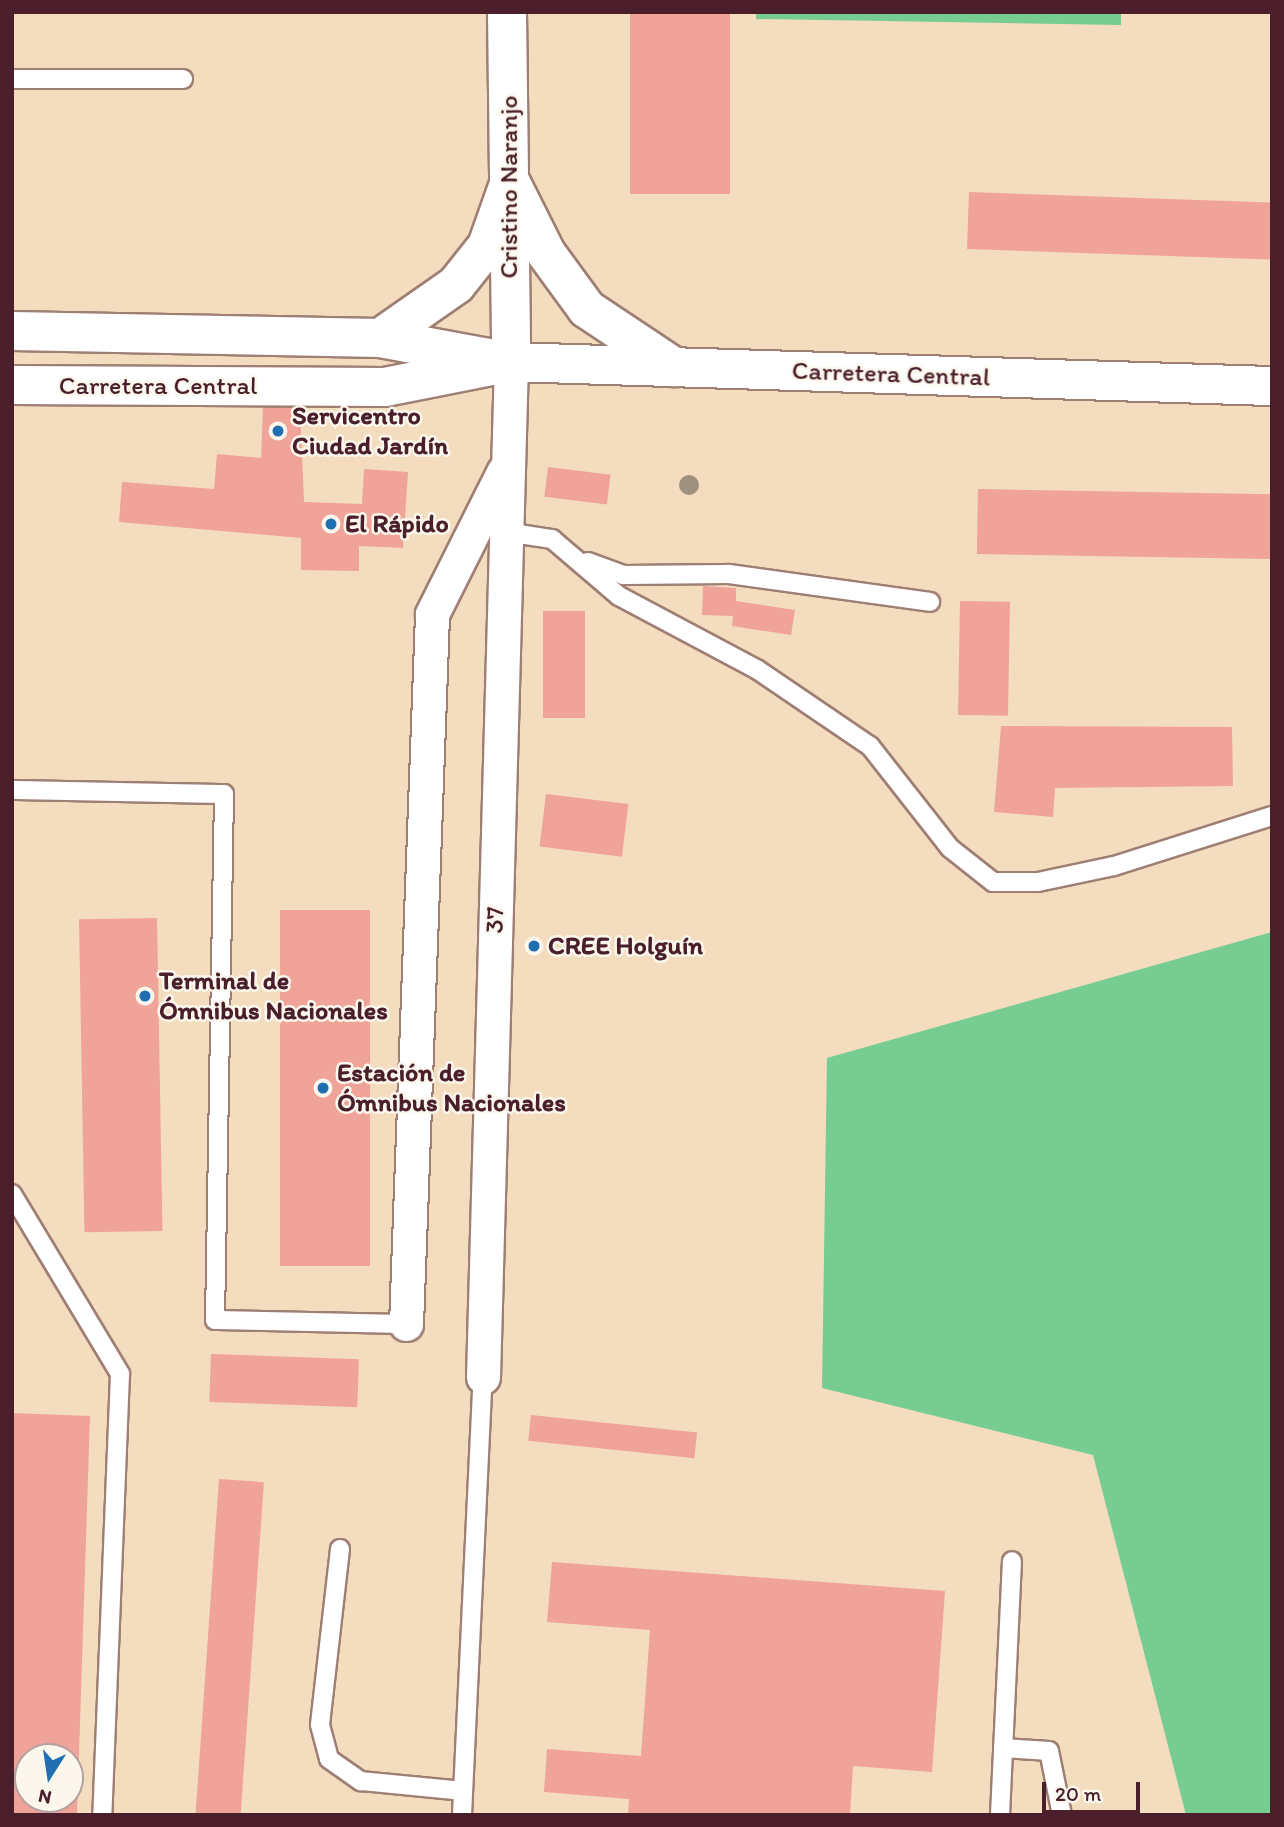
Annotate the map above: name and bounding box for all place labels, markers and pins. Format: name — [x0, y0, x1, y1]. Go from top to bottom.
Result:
place label: Servicentro Ciudad Jardín — [292, 400, 448, 462]
marker: Servicentro Ciudad Jardín — [270, 423, 286, 439]
place label: El Rápido — [345, 508, 449, 540]
marker: El Rápido — [323, 516, 339, 532]
place label: CREE Holguín — [548, 930, 703, 962]
marker: CREE Holguín — [526, 938, 542, 954]
place label: Terminal de Ómnibus Nacionales — [159, 965, 387, 1026]
marker: Terminal de Ómnibus Nacionales — [137, 988, 153, 1004]
place label: Estación de Ómnibus Nacionales — [337, 1057, 565, 1118]
marker: Estación de Ómnibus Nacionales — [315, 1080, 331, 1096]

